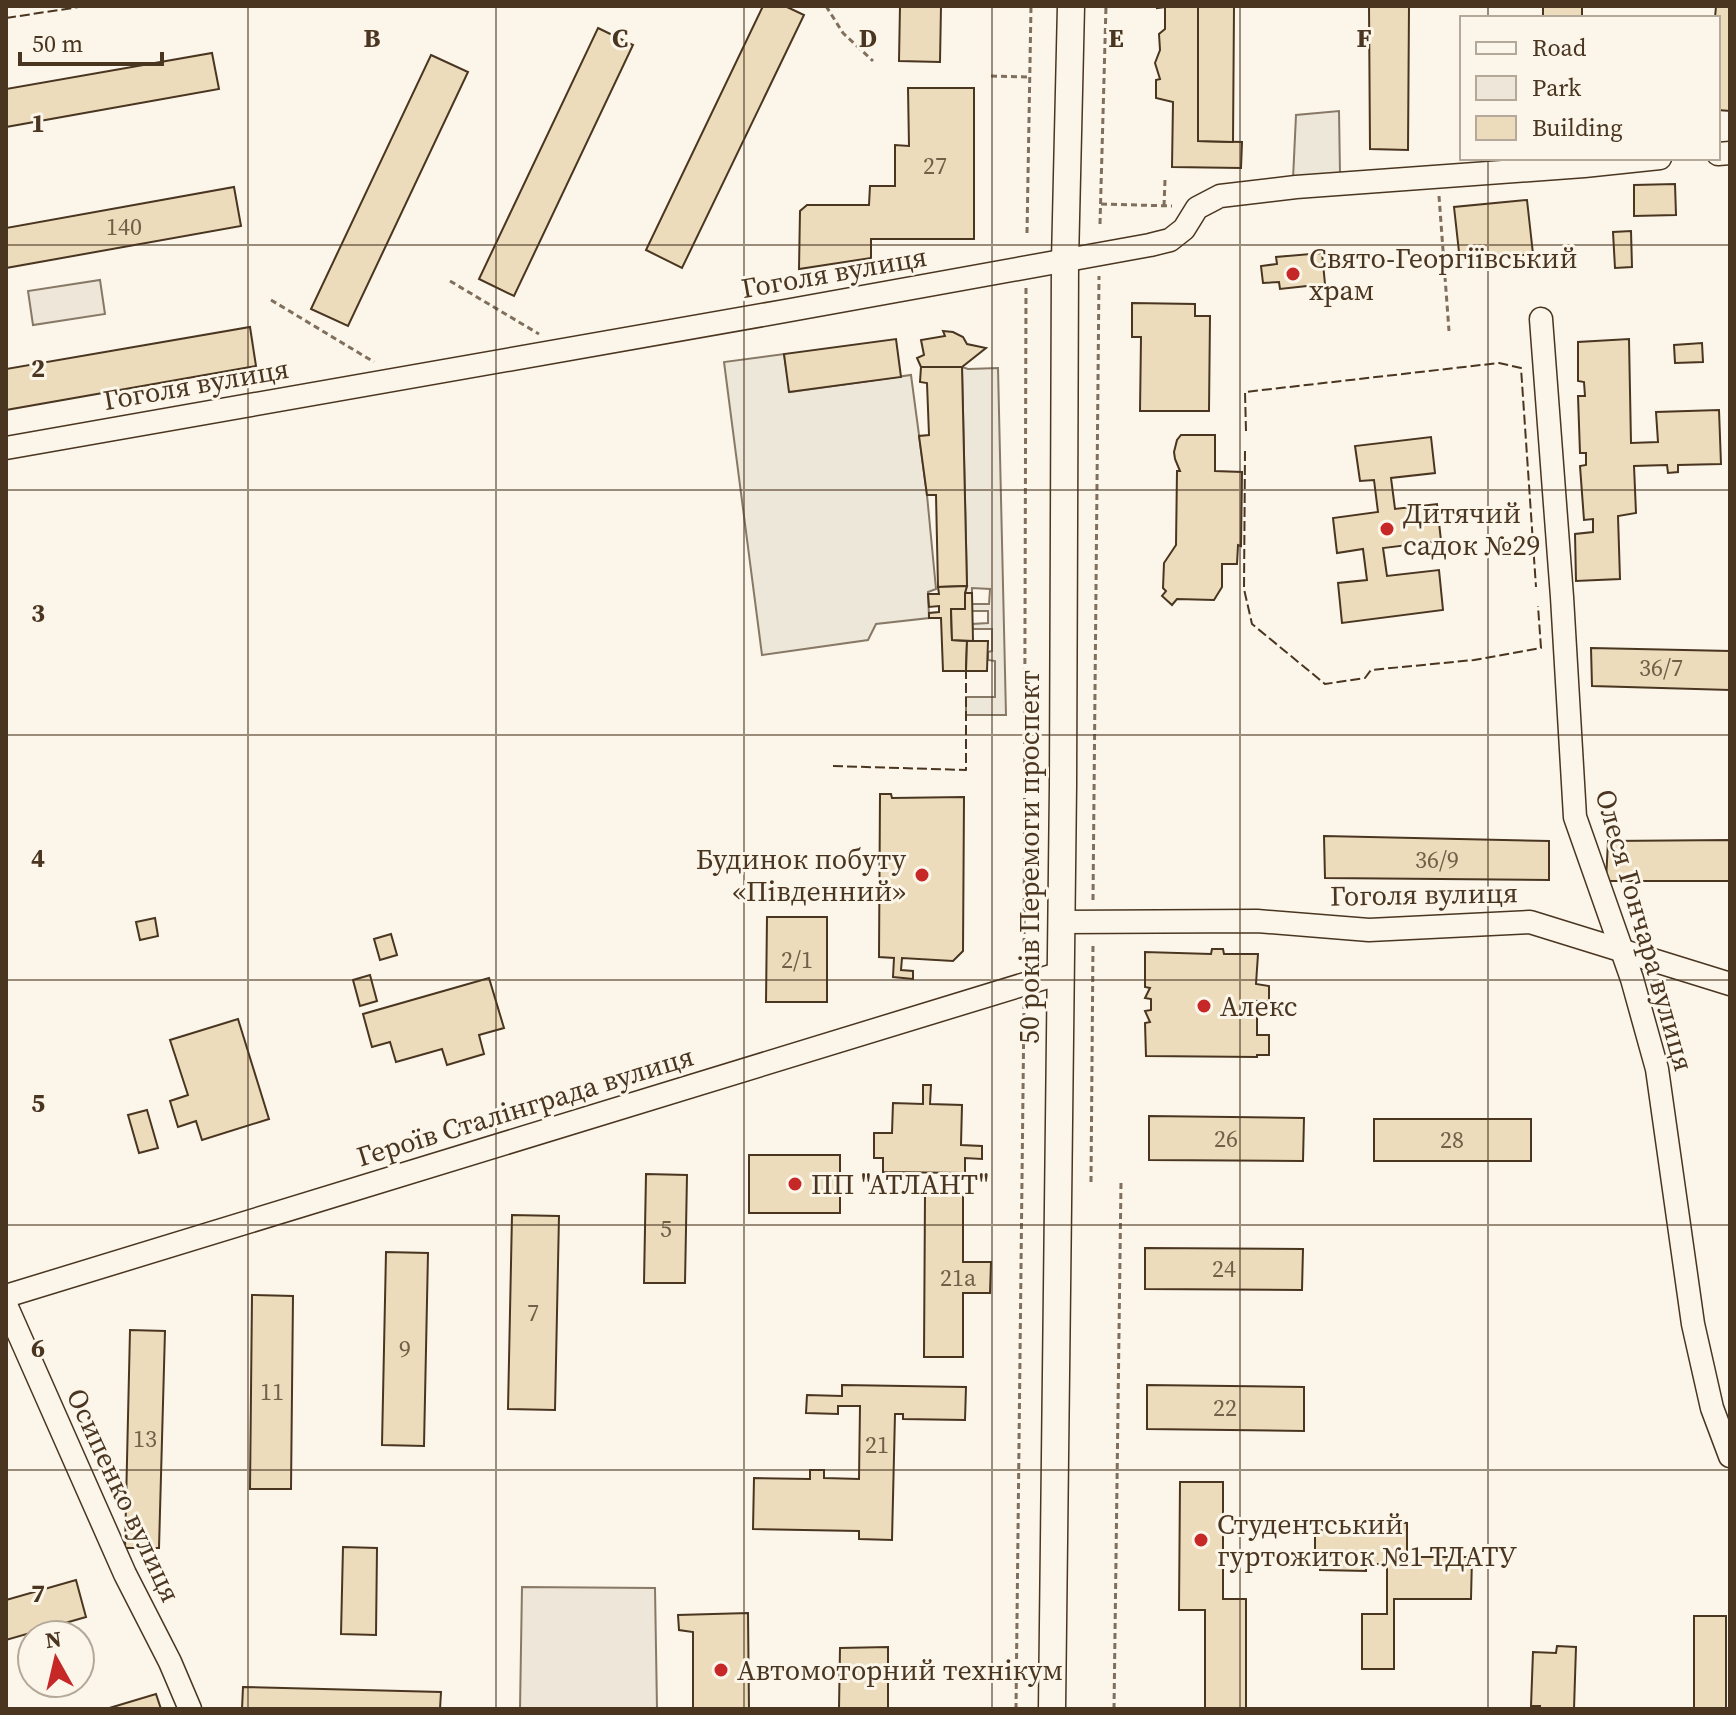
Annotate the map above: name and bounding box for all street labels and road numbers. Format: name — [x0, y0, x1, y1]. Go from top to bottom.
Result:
street label: Гоголя вулиця — [738, 237, 930, 307]
street label: Гоголя вулиця — [100, 349, 292, 419]
street label: 50 років Перемоги проспект — [1010, 670, 1048, 1044]
street label: Олеся Гончара вулиця — [1587, 785, 1703, 1075]
street label: Гоголя вулиця — [1330, 873, 1518, 915]
street label: Героїв Сталінграда вулиця — [352, 1037, 698, 1175]
street label: Осипенко вулиця — [58, 1382, 190, 1608]

